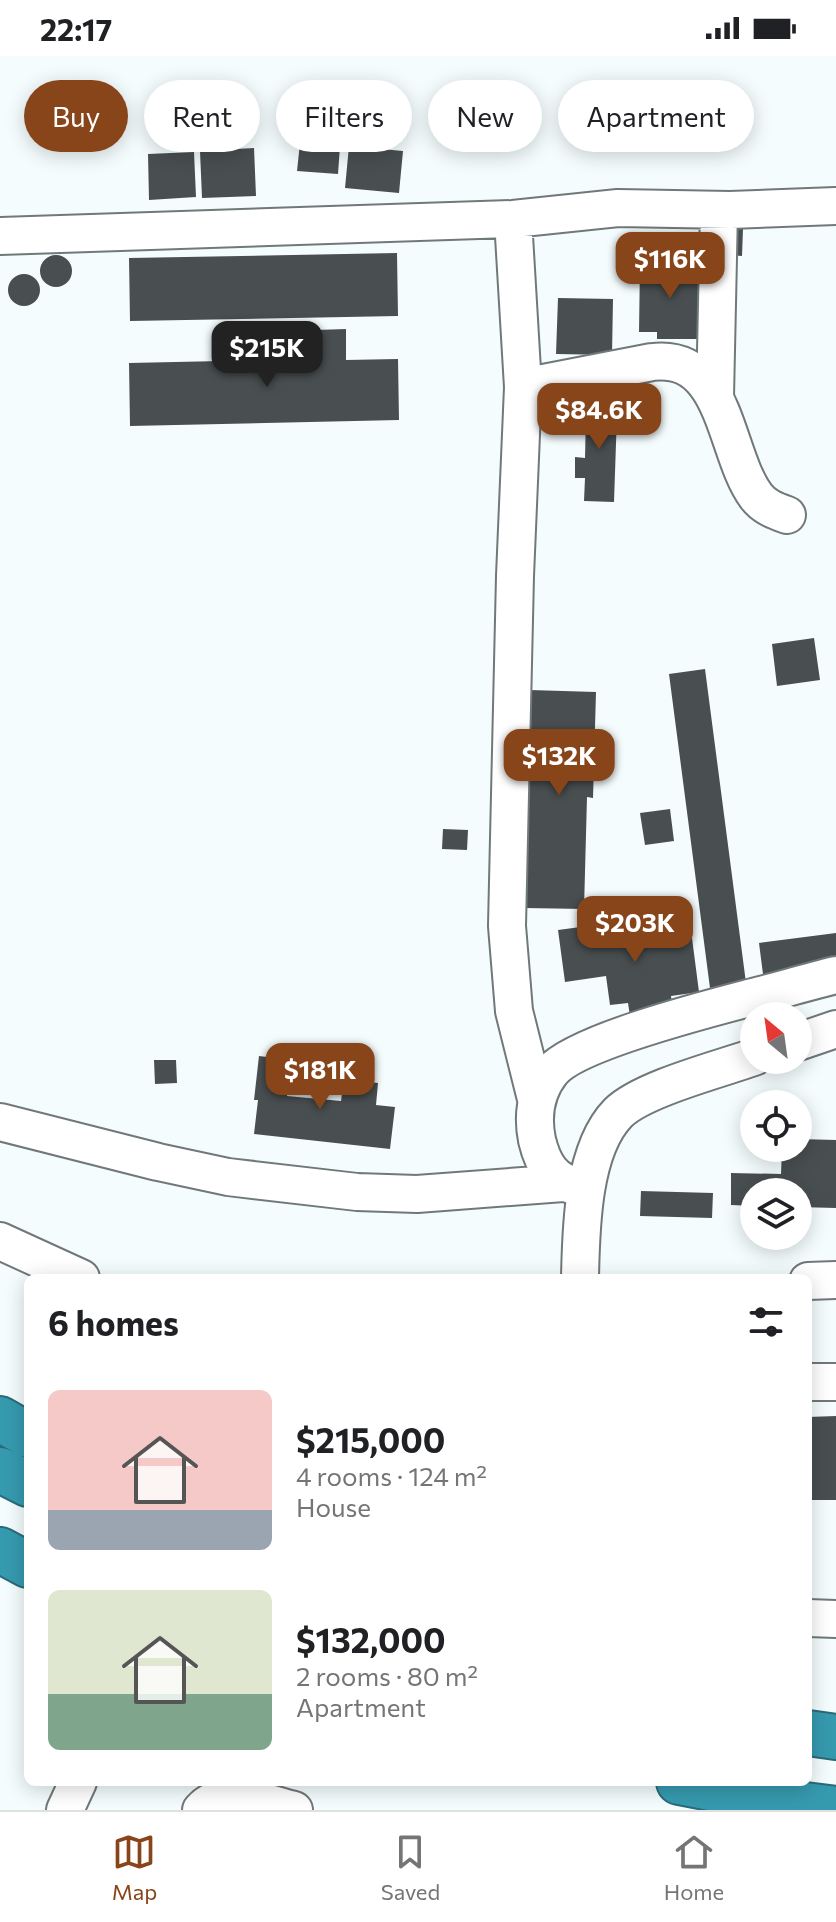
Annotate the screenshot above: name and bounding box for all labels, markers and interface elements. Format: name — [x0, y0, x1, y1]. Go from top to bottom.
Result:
text: 22:17 — [40, 10, 112, 47]
chip: Buy — [24, 80, 128, 152]
chip: Rent — [144, 80, 260, 152]
chip: Filters — [276, 80, 412, 152]
chip: New — [428, 80, 542, 152]
chip: Apartment — [558, 80, 754, 152]
pin: $116K — [614, 232, 726, 300]
text: $116K — [634, 242, 706, 273]
pin: $215K — [211, 321, 323, 389]
text: $215K — [230, 331, 304, 362]
pin: $84.6K — [534, 383, 664, 451]
text: $84.6K — [555, 393, 643, 424]
pin: $132K — [503, 729, 615, 797]
text: $132K — [522, 739, 596, 770]
pin: $203K — [579, 896, 691, 964]
text: $203K — [595, 906, 675, 937]
north arrow — [740, 1002, 812, 1074]
map controls — [740, 1002, 812, 1250]
pin: $181K — [264, 1043, 376, 1111]
text: $181K — [284, 1053, 356, 1084]
button: locate — [740, 1090, 812, 1162]
button: layers — [740, 1178, 812, 1250]
icon: filters — [744, 1300, 788, 1344]
text: 6 homes — [48, 1301, 179, 1343]
text: $215,000 — [296, 1418, 445, 1460]
icon: home — [112, 1422, 208, 1518]
text: 4 rooms · 124 m² — [296, 1460, 487, 1491]
text: House — [296, 1491, 371, 1522]
text: $132,000 — [296, 1618, 446, 1660]
icon: home — [112, 1622, 208, 1718]
text: 2 rooms · 80 m² — [296, 1660, 478, 1691]
text: Apartment — [296, 1691, 426, 1722]
tab: Map — [112, 1830, 157, 1905]
tab: Saved — [381, 1830, 440, 1905]
tab: Home — [664, 1830, 724, 1905]

